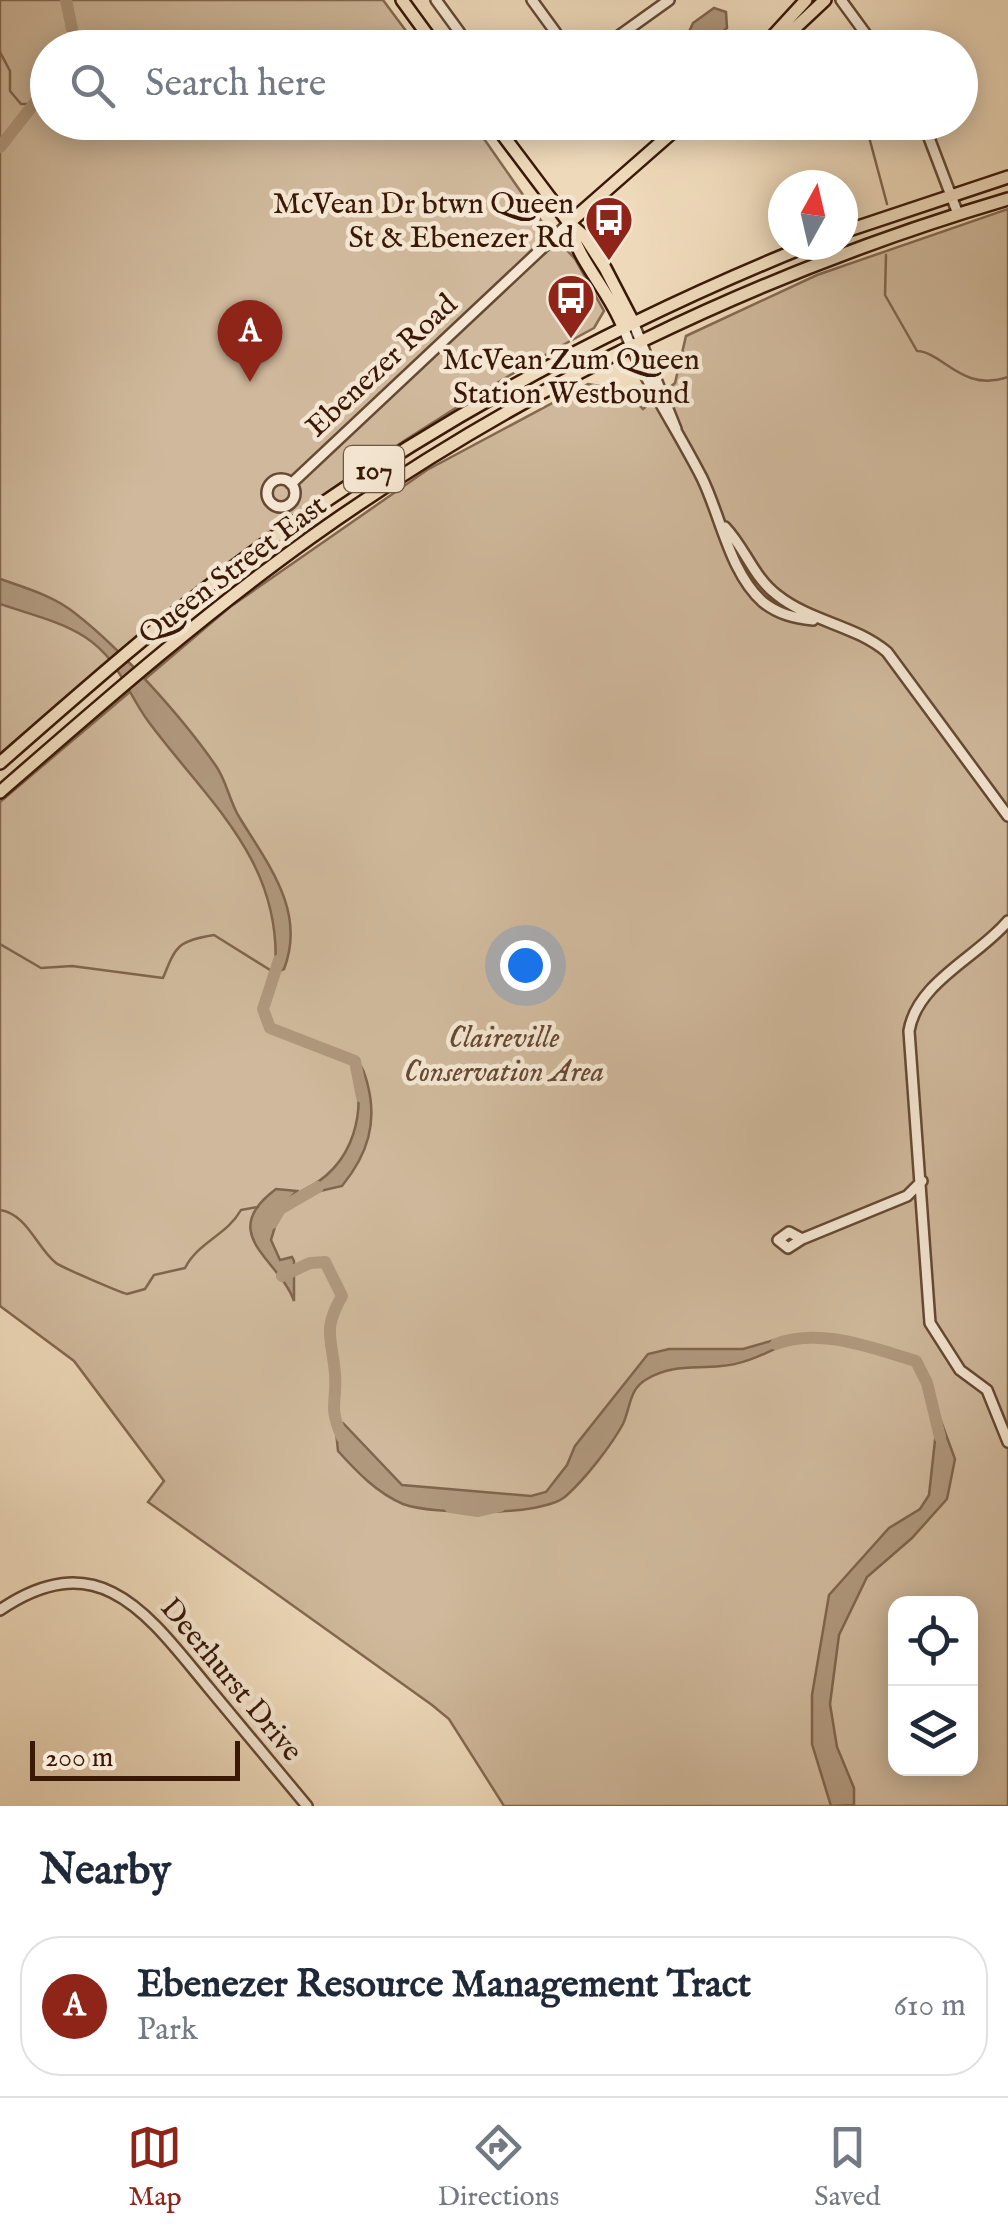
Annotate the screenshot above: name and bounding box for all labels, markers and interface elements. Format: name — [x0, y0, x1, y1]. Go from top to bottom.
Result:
search box — [30, 30, 978, 140]
icon: search — [65, 58, 120, 113]
text: Search here — [145, 61, 326, 109]
north arrow — [768, 170, 858, 260]
place label: McVean Dr btwn Queen St & Ebenezer Rd — [273, 186, 575, 258]
bus stop icon: McVean Dr btwn Queen St & Ebenezer Rd — [583, 194, 635, 262]
bus stop icon: McVean Zum Queen Station Westbound — [545, 272, 597, 340]
street label: Ebenezer Road — [299, 286, 467, 446]
pin: A — [218, 300, 282, 382]
place label: McVean Zum Queen Station Westbound — [442, 342, 700, 414]
road number: 107 — [344, 446, 404, 492]
street label: Queen Street East — [132, 487, 335, 654]
your location — [500, 940, 551, 991]
park label: Claireville Conservation Area — [404, 1020, 604, 1092]
street label: Deerhurst Drive — [151, 1591, 310, 1770]
map controls — [888, 1596, 978, 1776]
button: locate — [888, 1596, 978, 1686]
button: layers — [888, 1686, 978, 1776]
scale bar — [30, 1736, 240, 1780]
text: 200 m — [45, 1741, 113, 1776]
text: Nearby — [40, 1845, 171, 1898]
text: Ebenezer Resource Management Tract — [137, 1962, 751, 2010]
text: A — [64, 1986, 85, 2027]
text: 610 m — [894, 1986, 966, 2027]
text: Park — [137, 2010, 198, 2051]
tab: Map — [127, 2120, 182, 2215]
tab: Directions — [437, 2120, 559, 2215]
tab: Saved — [814, 2120, 881, 2215]

